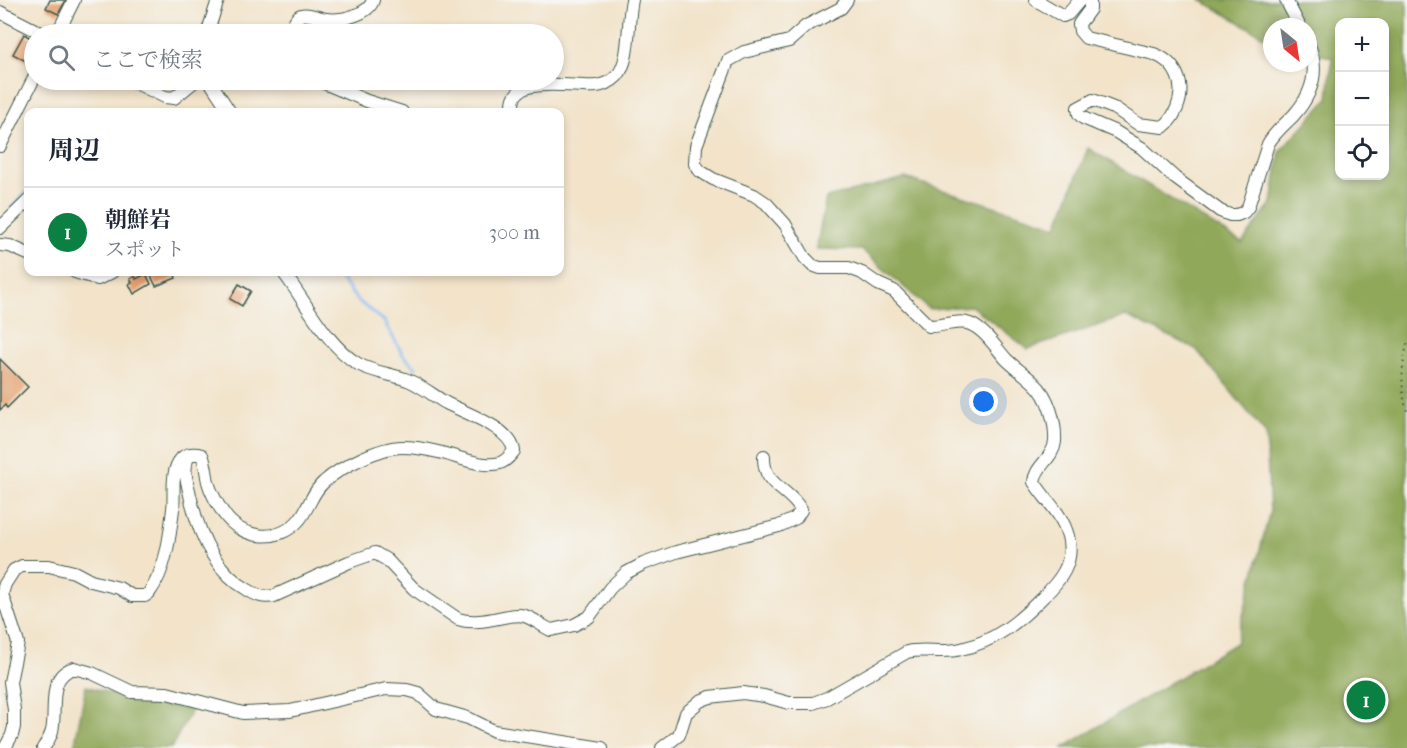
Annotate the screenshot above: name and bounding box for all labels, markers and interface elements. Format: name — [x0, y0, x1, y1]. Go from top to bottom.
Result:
north arrow — [1263, 18, 1317, 72]
map controls — [1335, 18, 1389, 180]
button: + — [1335, 18, 1389, 72]
search box — [24, 24, 564, 90]
icon: search — [45, 41, 78, 74]
text: ここで検索 — [93, 47, 203, 73]
button: − — [1335, 72, 1389, 126]
button: locate — [1335, 126, 1389, 180]
text: 周辺 — [48, 135, 100, 166]
text: 朝鮮岩 — [105, 207, 171, 233]
text: 1 — [64, 221, 71, 244]
text: 300 m — [489, 221, 540, 244]
text: スポット — [105, 238, 185, 261]
your location — [969, 387, 998, 416]
pin: 1 — [1346, 678, 1386, 722]

